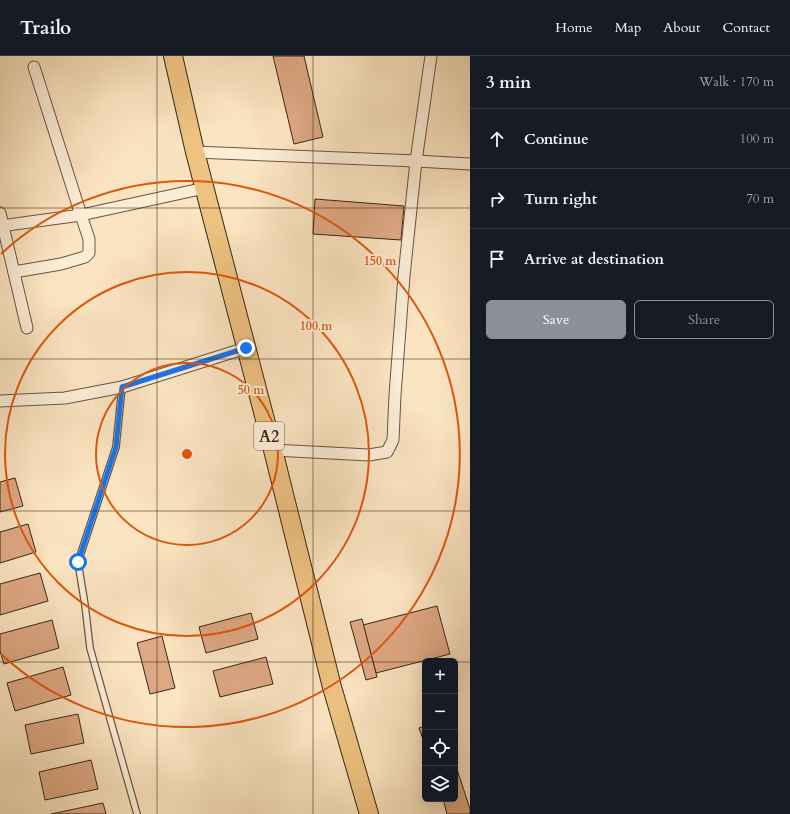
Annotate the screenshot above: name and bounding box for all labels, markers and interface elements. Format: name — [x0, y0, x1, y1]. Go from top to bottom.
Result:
text: Trailo — [20, 15, 71, 41]
text: Home — [555, 18, 593, 37]
text: Map — [615, 18, 641, 37]
text: About — [663, 18, 700, 37]
text: Contact — [722, 18, 770, 37]
text: 3 min — [486, 71, 531, 94]
text: Walk · 170 m — [699, 73, 774, 91]
icon: ahead — [486, 128, 508, 150]
text: Continue — [524, 129, 589, 149]
text: 100 m — [740, 130, 774, 148]
icon: right — [486, 188, 508, 210]
text: Turn right — [524, 189, 597, 209]
text: 70 m — [746, 190, 774, 208]
icon: arrive — [486, 248, 508, 270]
text: Arrive at destination — [524, 249, 664, 269]
text: 150 m — [364, 253, 397, 269]
button: Save — [486, 300, 626, 339]
button: Share — [634, 300, 774, 339]
text: 100 m — [300, 318, 333, 334]
route end — [237, 339, 255, 357]
text: 50 m — [238, 382, 265, 398]
road number: A2 — [254, 422, 284, 450]
centre of rings — [180, 447, 194, 461]
route start — [69, 553, 87, 571]
map controls — [422, 658, 458, 802]
button: + — [422, 658, 458, 694]
button: − — [422, 694, 458, 730]
button: locate — [422, 730, 458, 766]
button: layers — [422, 766, 458, 802]

